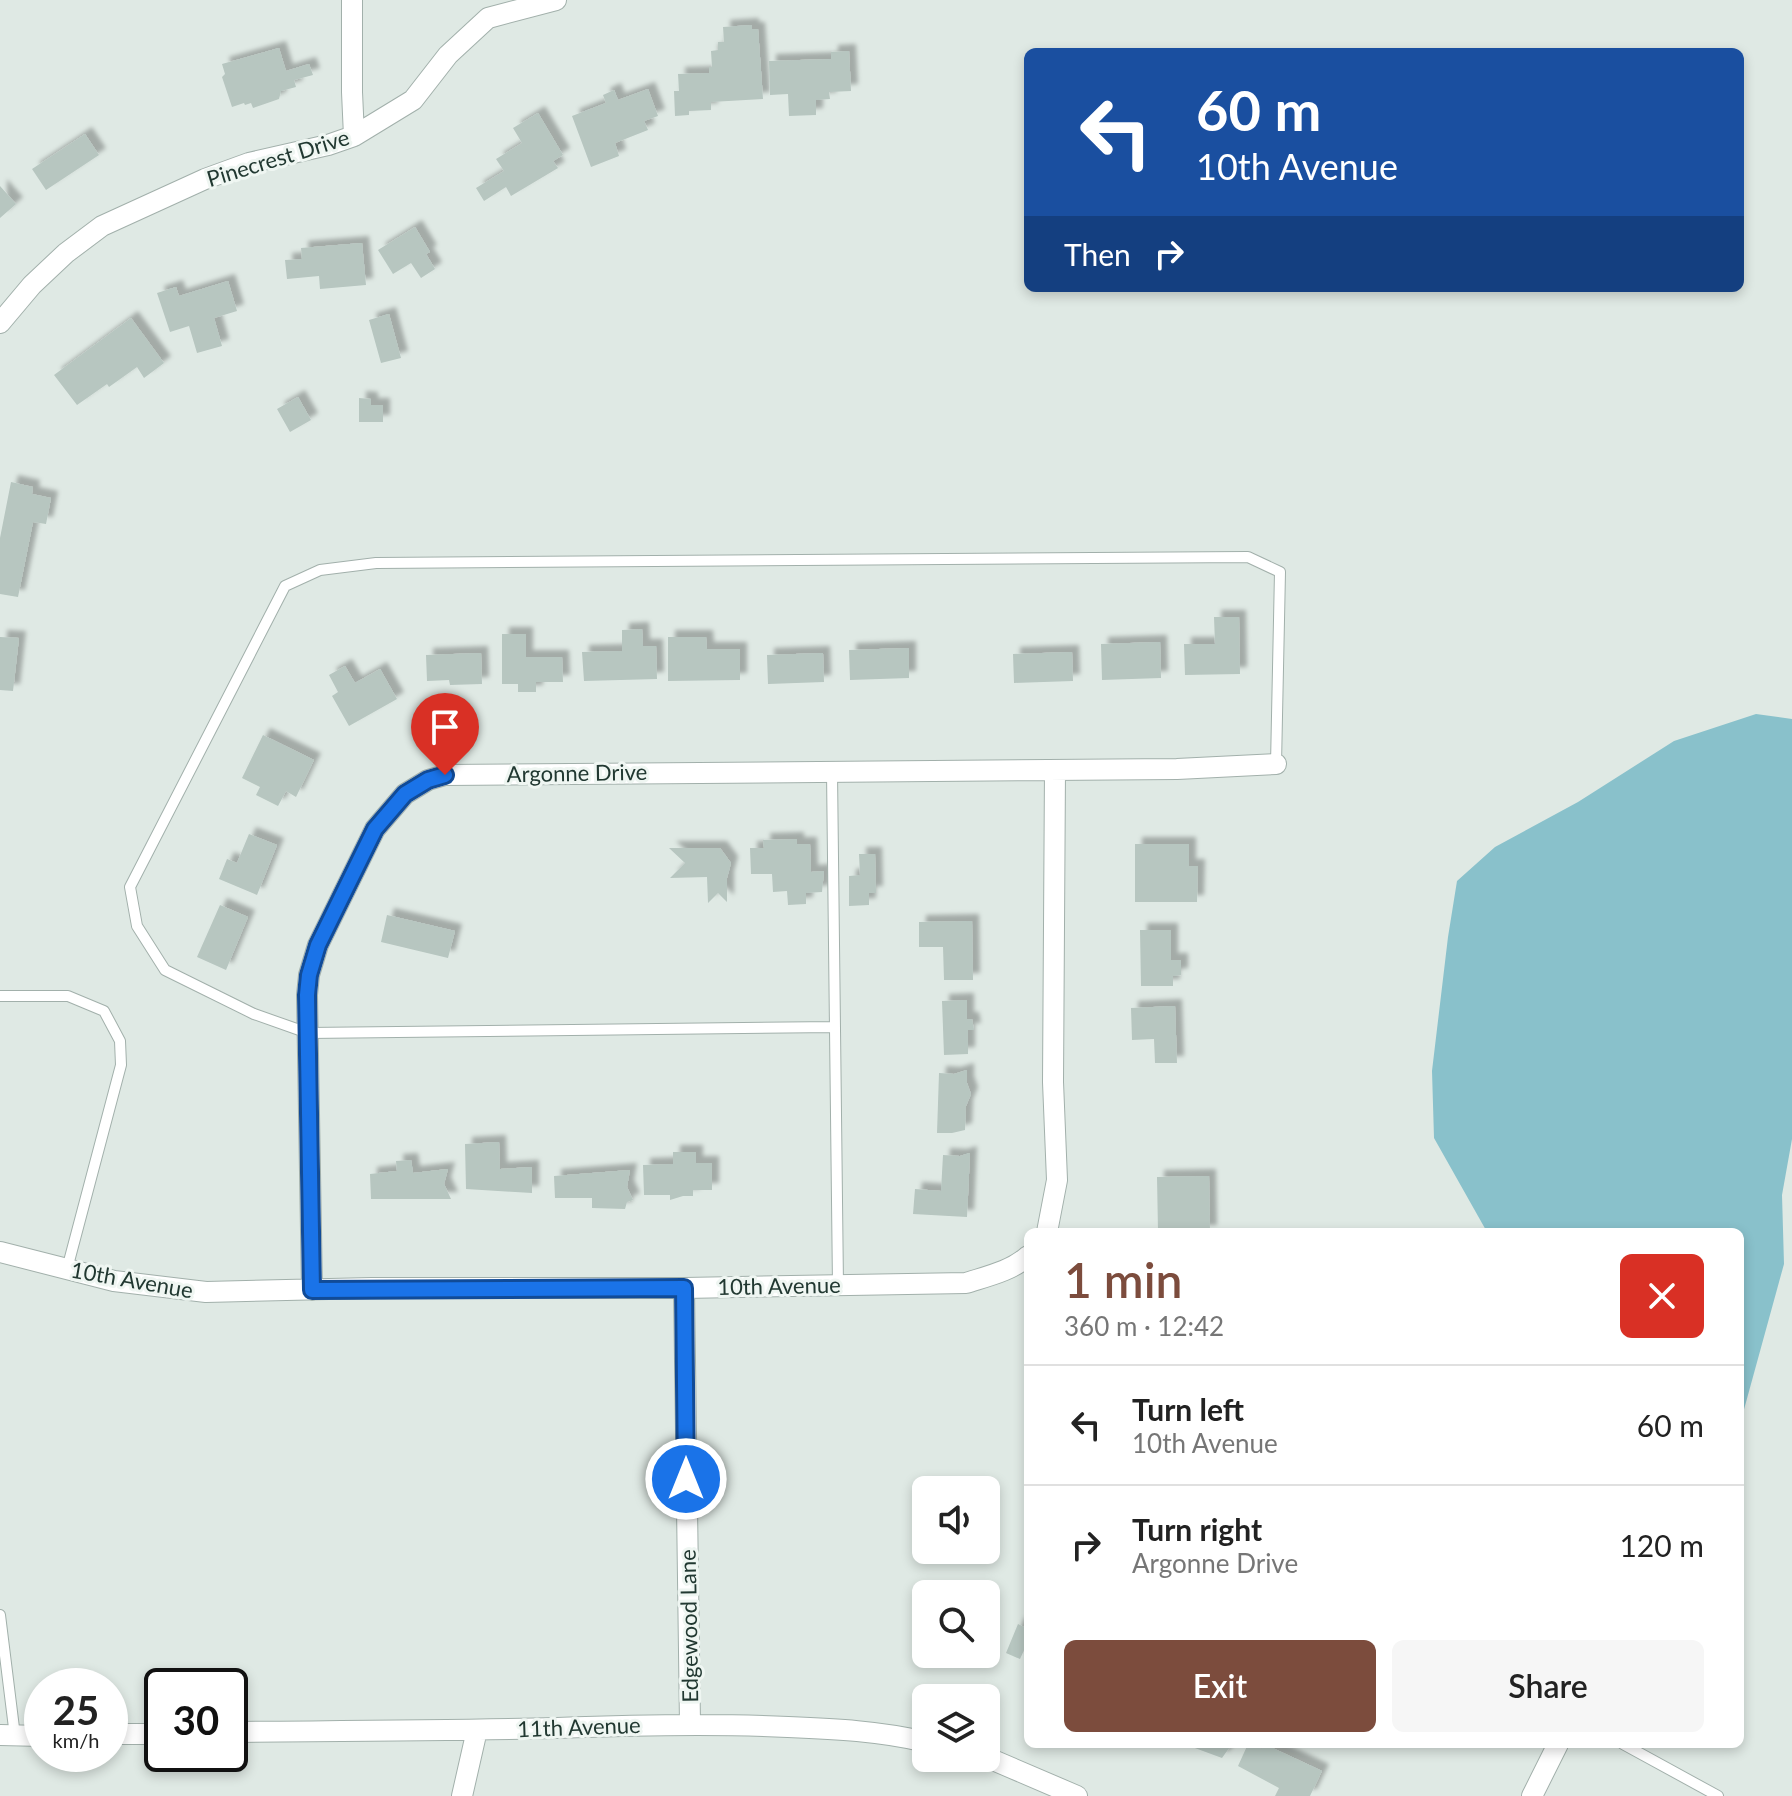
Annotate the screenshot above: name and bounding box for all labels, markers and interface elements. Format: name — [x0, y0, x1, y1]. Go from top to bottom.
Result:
text: 60 m — [1196, 76, 1321, 143]
icon: left — [1064, 80, 1168, 184]
street label: Pinecrest Drive — [203, 123, 352, 192]
text: 10th Avenue — [1196, 144, 1398, 188]
icon: right — [1147, 232, 1191, 276]
text: Then — [1064, 236, 1131, 272]
pin — [411, 693, 479, 775]
icon: arrive — [423, 705, 467, 749]
street label: Argonne Drive — [506, 758, 648, 787]
text: 1 min — [1064, 1251, 1182, 1308]
button: close — [1620, 1254, 1704, 1338]
street label: 10th Avenue — [69, 1255, 195, 1304]
street label: 10th Avenue — [717, 1271, 841, 1300]
text: 360 m · 12:42 — [1064, 1310, 1224, 1342]
text: Turn left — [1132, 1391, 1244, 1427]
icon: left — [1064, 1403, 1108, 1447]
text: 60 m — [1637, 1407, 1704, 1443]
text: 10th Avenue — [1132, 1427, 1278, 1459]
position arrow — [644, 1437, 728, 1521]
map controls — [912, 1476, 1000, 1772]
button: sound — [912, 1476, 1000, 1564]
text: Turn right — [1132, 1511, 1262, 1547]
icon: right — [1064, 1523, 1108, 1567]
text: 120 m — [1619, 1527, 1704, 1563]
text: Argonne Drive — [1132, 1547, 1298, 1579]
street label: Edgewood Lane — [674, 1549, 703, 1703]
button: search — [912, 1580, 1000, 1668]
button: Exit — [1064, 1640, 1376, 1732]
button: Share — [1392, 1640, 1704, 1732]
speed limit sign: 30 — [144, 1668, 248, 1772]
button: layers — [912, 1684, 1000, 1772]
text: 25 — [53, 1686, 99, 1734]
street label: 11th Avenue — [517, 1711, 641, 1742]
text: km/h — [53, 1728, 99, 1752]

